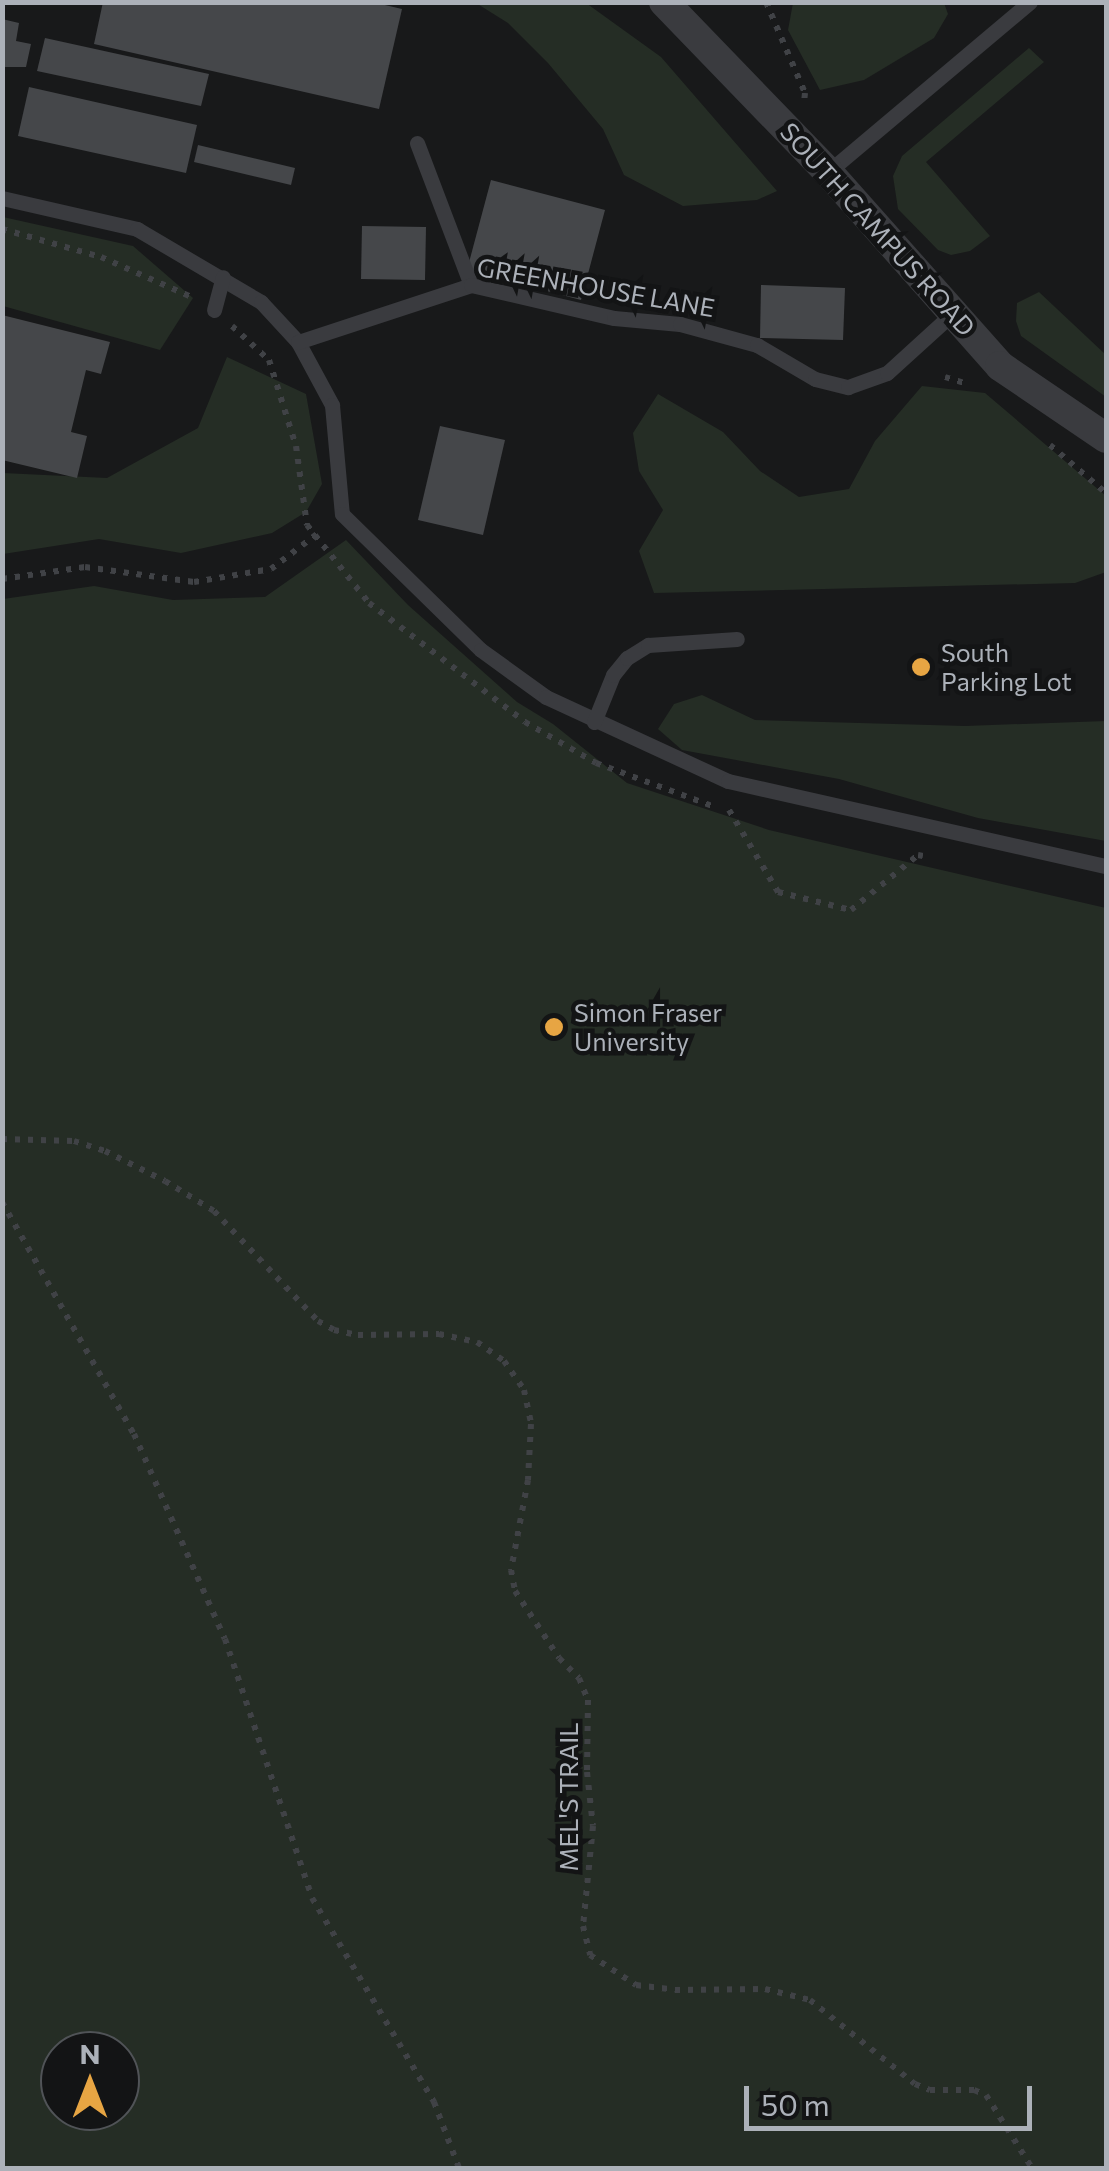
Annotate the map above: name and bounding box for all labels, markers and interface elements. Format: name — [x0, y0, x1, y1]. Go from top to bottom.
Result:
street label: SOUTH CAMPUS ROAD — [774, 116, 982, 342]
street label: GREENHOUSE LANE — [475, 251, 717, 323]
place label: South Parking Lot — [941, 638, 1072, 697]
marker: South Parking Lot — [910, 656, 932, 678]
place label: Simon Fraser University — [574, 998, 722, 1057]
marker: Simon Fraser University — [543, 1016, 565, 1038]
street label: MEL'S TRAIL — [553, 1723, 583, 1871]
north arrow — [40, 2031, 140, 2131]
text: N — [80, 2036, 101, 2070]
scale bar — [749, 2066, 1036, 2128]
text: 50 m — [761, 2085, 830, 2122]

